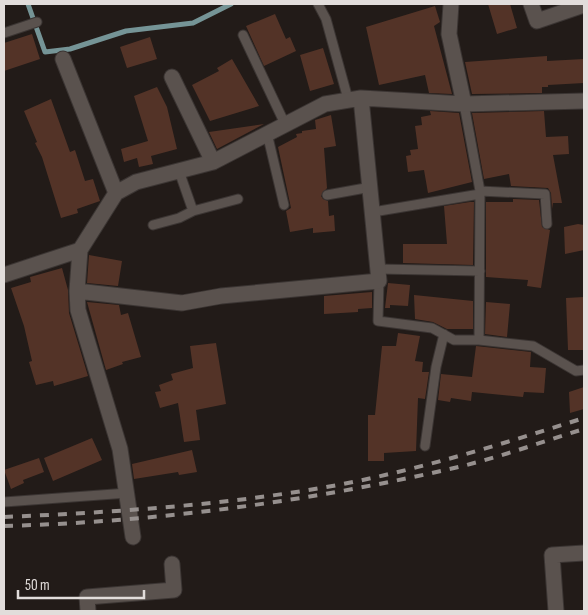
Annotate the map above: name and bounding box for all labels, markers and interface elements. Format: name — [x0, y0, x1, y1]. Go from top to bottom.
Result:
scale bar — [18, 568, 144, 600]
text: 50 m — [25, 576, 50, 595]

